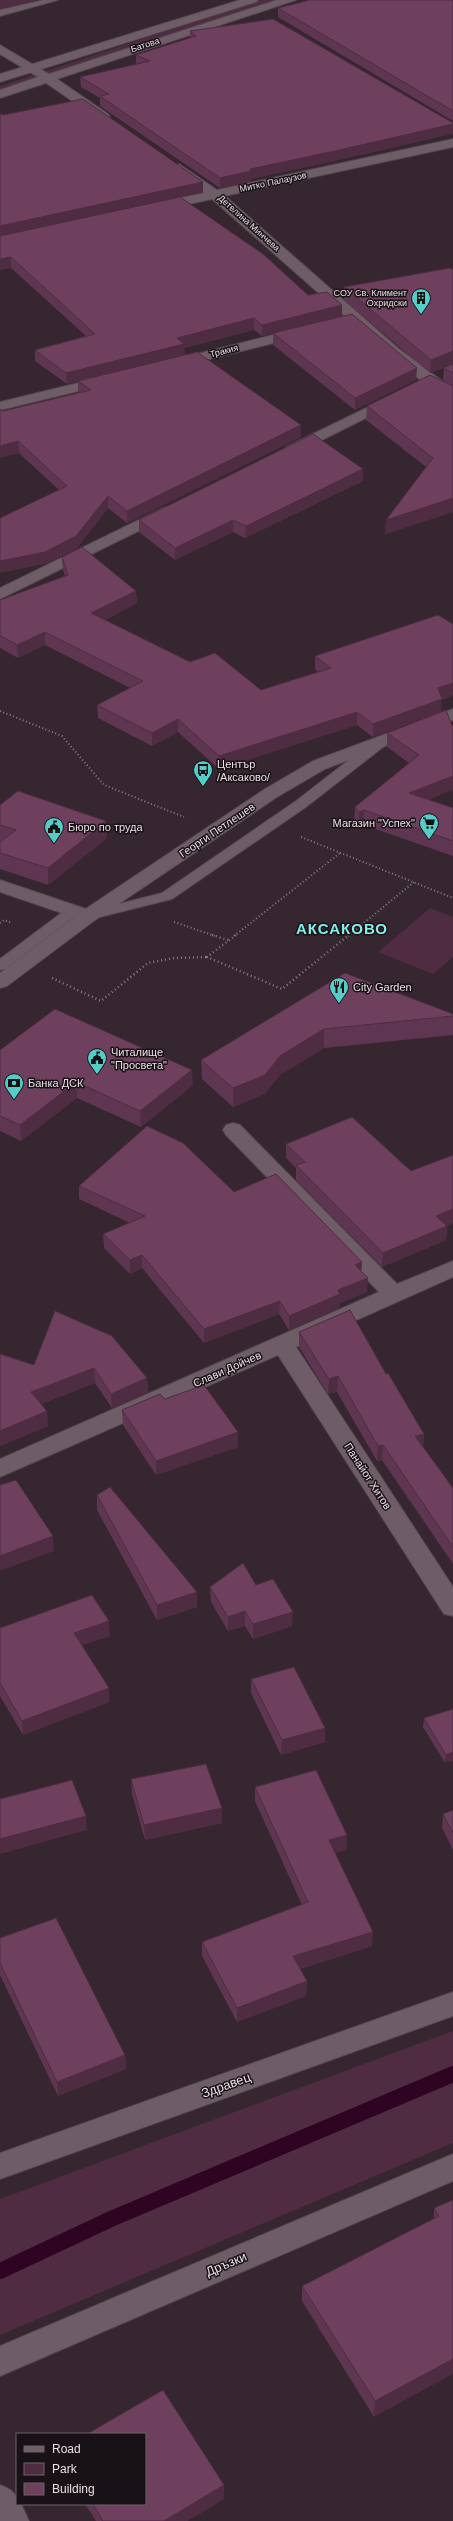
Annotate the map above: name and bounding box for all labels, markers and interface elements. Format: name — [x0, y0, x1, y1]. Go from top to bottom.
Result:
street label: Батова — [129, 36, 161, 54]
street label: Митко Палаузов — [239, 170, 308, 194]
street label: Детелина Минчева — [216, 193, 282, 253]
building icon: СОУ Св. Климент Охридски — [410, 287, 432, 315]
place label: СОУ Св. Климент Охридски — [334, 288, 407, 308]
street label: Тракия — [209, 343, 239, 359]
place label: Център /Аксаково/ — [217, 758, 271, 783]
bus stop icon: Център /Аксаково/ — [192, 759, 214, 787]
street label: Георги Петлешев — [177, 800, 257, 860]
supermarket icon: Магазин "Успех" — [418, 812, 440, 840]
public building icon: Бюро по труда — [43, 816, 65, 844]
place label: Магазин "Успех" — [333, 817, 415, 829]
place label: Бюро по труда — [68, 821, 143, 833]
district label: АКСАКОВО — [296, 920, 388, 937]
restaurant icon: City Garden — [328, 976, 350, 1004]
place label: City Garden — [353, 981, 412, 993]
place label: Читалище "Просвета" — [111, 1046, 167, 1071]
public building icon: Читалище "Просвета" — [86, 1047, 108, 1075]
bank icon: Банка ДСК — [3, 1072, 25, 1100]
place label: Банка ДСК — [28, 1077, 84, 1089]
street label: Слави Дойчев — [191, 1349, 263, 1389]
street label: Панайот Хитов — [342, 1441, 394, 1512]
street label: Здравец — [199, 2069, 253, 2101]
street label: Дръзки — [203, 2249, 249, 2279]
legend — [16, 2433, 146, 2505]
text: Road — [52, 2442, 81, 2456]
text: Park — [52, 2462, 78, 2476]
text: Building — [52, 2482, 95, 2496]

